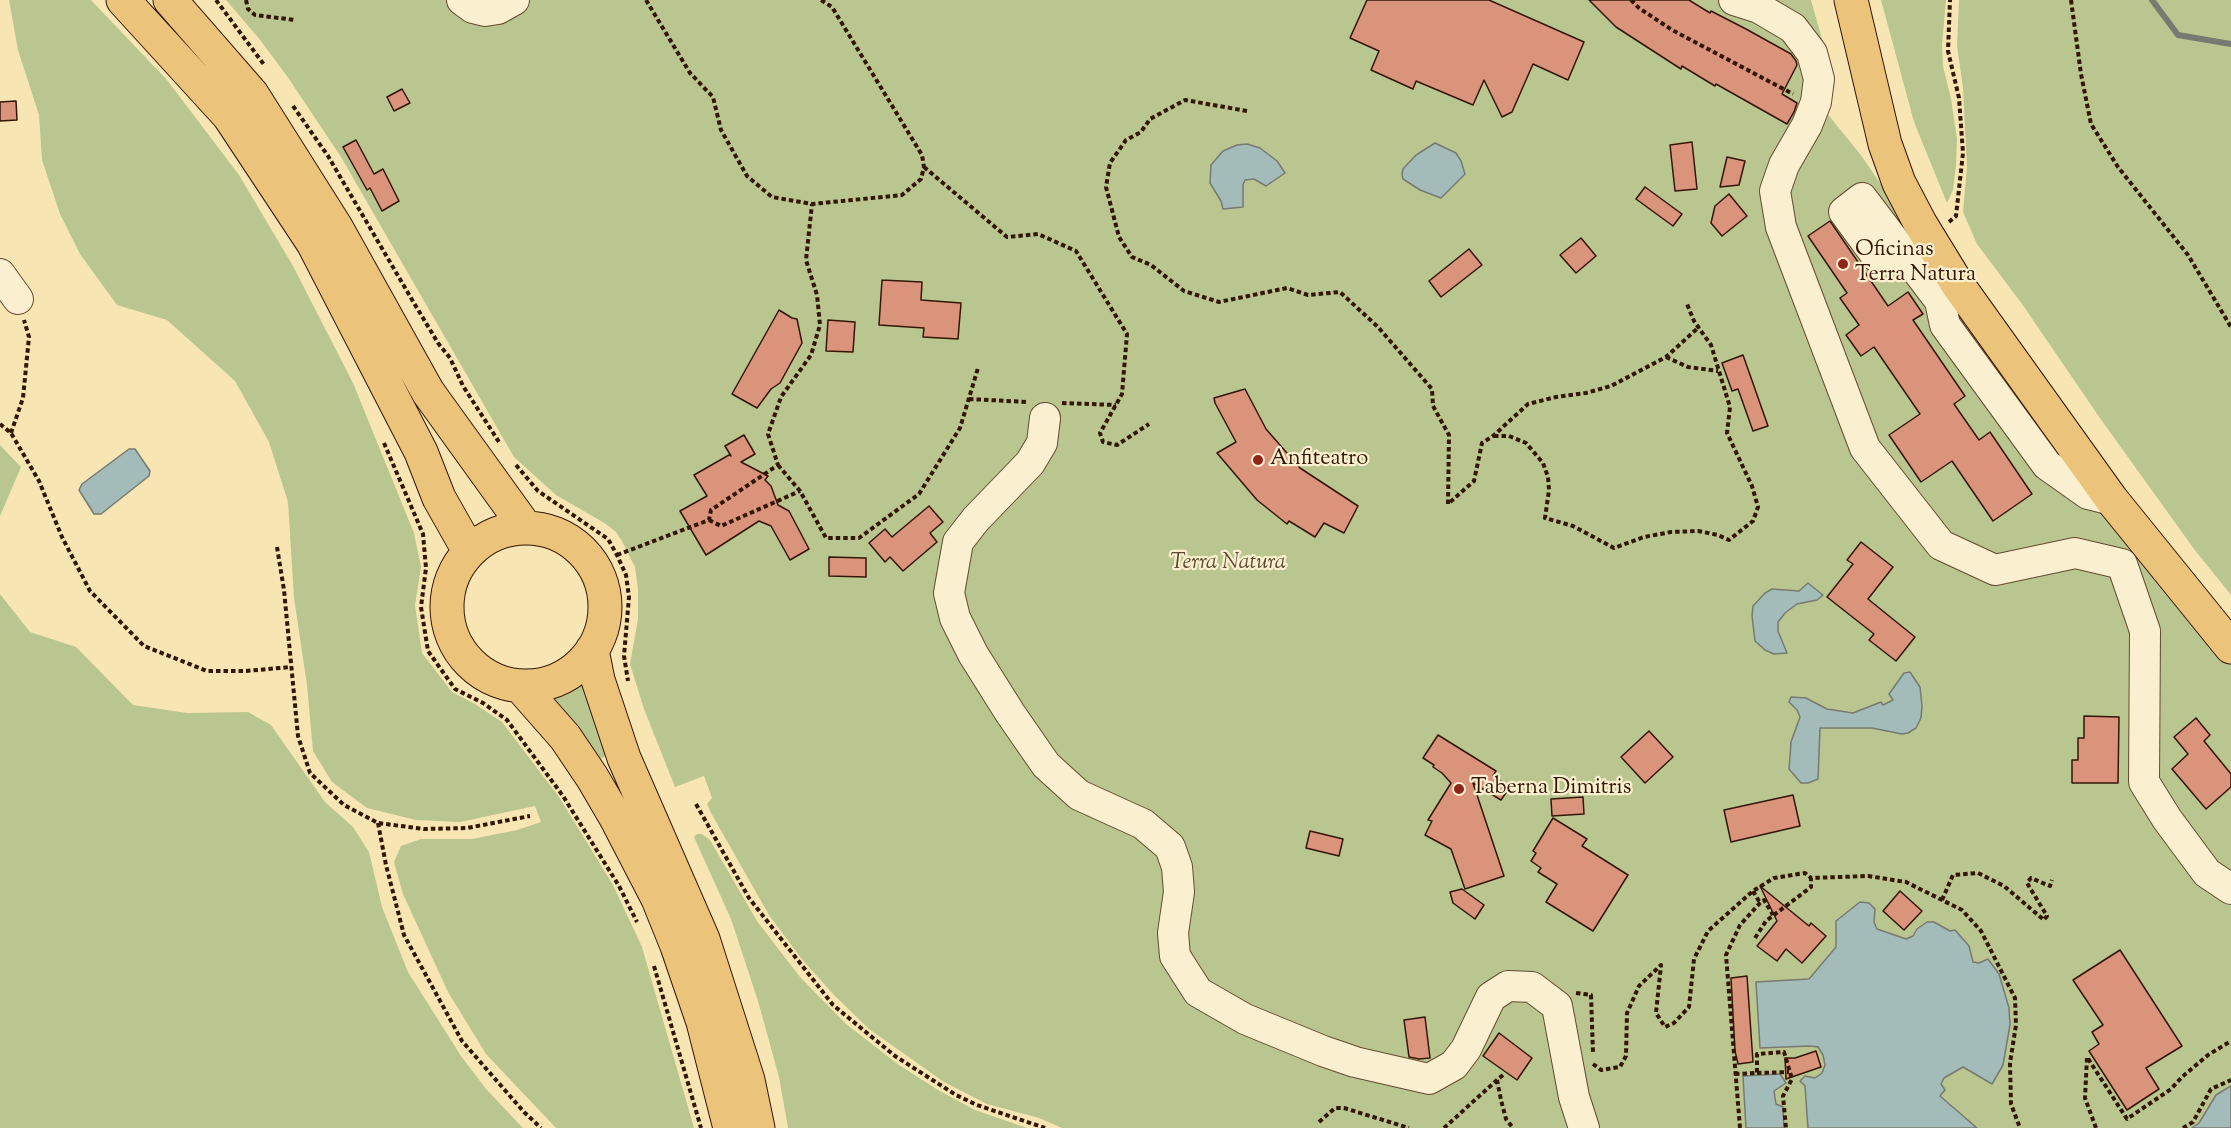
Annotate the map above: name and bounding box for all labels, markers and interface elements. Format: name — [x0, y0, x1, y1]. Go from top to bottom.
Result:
place label: Oficinas Terra Natura — [1855, 238, 1976, 290]
marker: Oficinas Terra Natura — [1836, 257, 1850, 271]
place label: Anfiteatro — [1270, 447, 1368, 473]
marker: Anfiteatro — [1251, 453, 1265, 467]
park label: Terra Natura — [1170, 551, 1286, 577]
place label: Taberna Dimitris — [1471, 776, 1631, 802]
marker: Taberna Dimitris — [1452, 782, 1466, 796]

